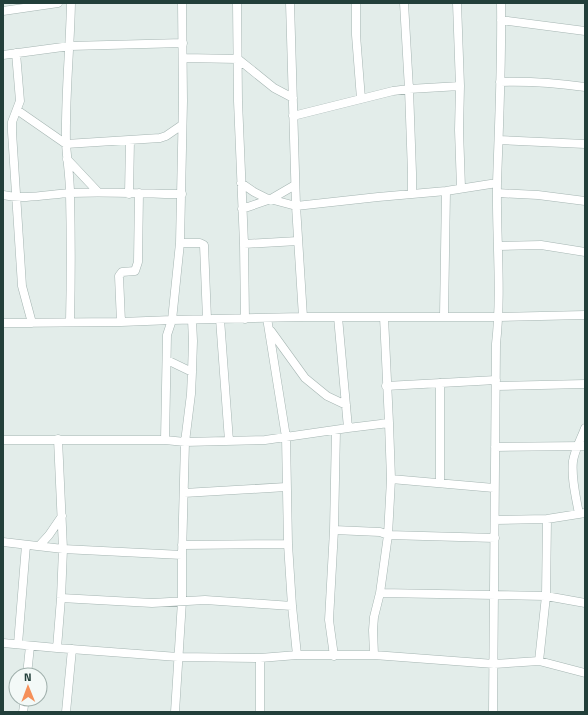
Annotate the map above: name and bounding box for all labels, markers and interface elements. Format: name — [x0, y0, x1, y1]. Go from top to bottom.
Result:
north arrow — [8, 667, 48, 707]
text: N — [24, 669, 32, 685]

